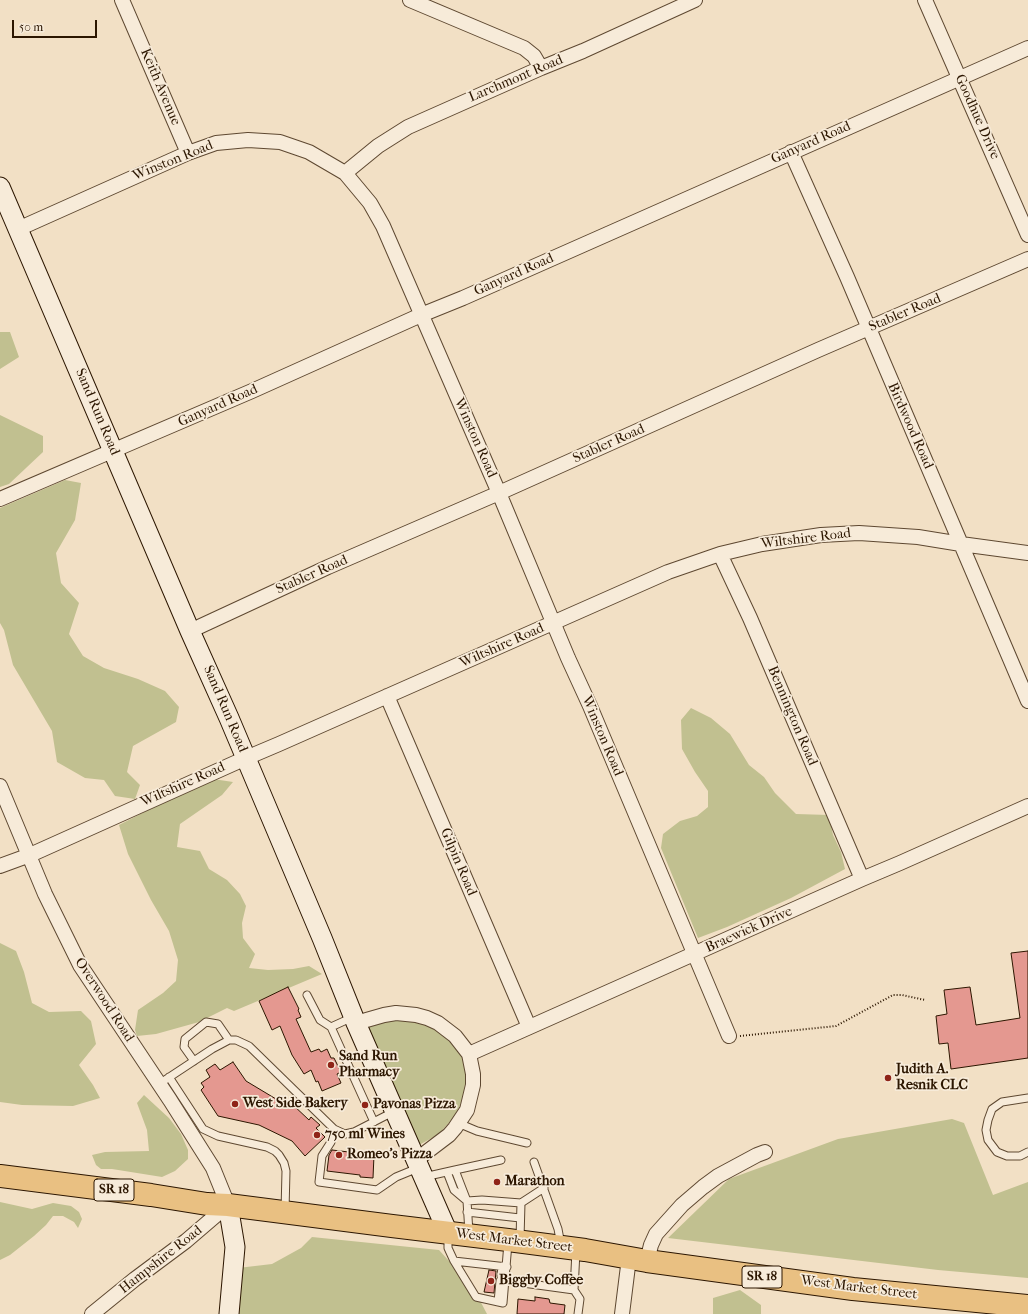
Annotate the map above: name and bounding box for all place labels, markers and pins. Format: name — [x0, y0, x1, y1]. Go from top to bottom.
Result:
place label: Sand Run Pharmacy — [339, 1049, 399, 1082]
marker: Sand Run Pharmacy — [326, 1060, 336, 1070]
place label: Judith A. Resnik CLC — [896, 1062, 968, 1094]
marker: Judith A. Resnik CLC — [883, 1073, 893, 1083]
place label: West Side Bakery — [243, 1096, 348, 1112]
place label: Pavonas Pizza — [373, 1097, 455, 1113]
marker: West Side Bakery — [230, 1099, 240, 1109]
marker: Pavonas Pizza — [360, 1100, 370, 1110]
place label: 750 ml Wines — [325, 1127, 405, 1143]
marker: 750 ml Wines — [312, 1130, 322, 1140]
place label: Romeo's Pizza — [347, 1147, 432, 1163]
marker: Romeo's Pizza — [334, 1150, 344, 1160]
place label: Marathon — [505, 1174, 565, 1190]
marker: Marathon — [492, 1177, 502, 1187]
place label: Biggby Coffee — [499, 1273, 583, 1289]
marker: Biggby Coffee — [486, 1276, 496, 1286]

